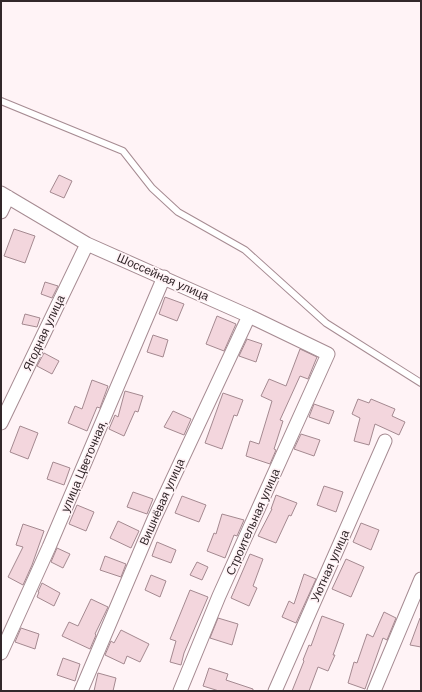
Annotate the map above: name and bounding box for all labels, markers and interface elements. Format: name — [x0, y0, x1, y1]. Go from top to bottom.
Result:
street label: Шоссейная улица — [115, 250, 211, 304]
street label: Ягодная улица — [20, 292, 68, 373]
street label: улица Цветочная, — [58, 418, 110, 514]
street label: Вишнёвая улица — [137, 456, 188, 547]
street label: Строительная улица — [223, 466, 283, 577]
street label: Уютная улица — [308, 527, 352, 604]

